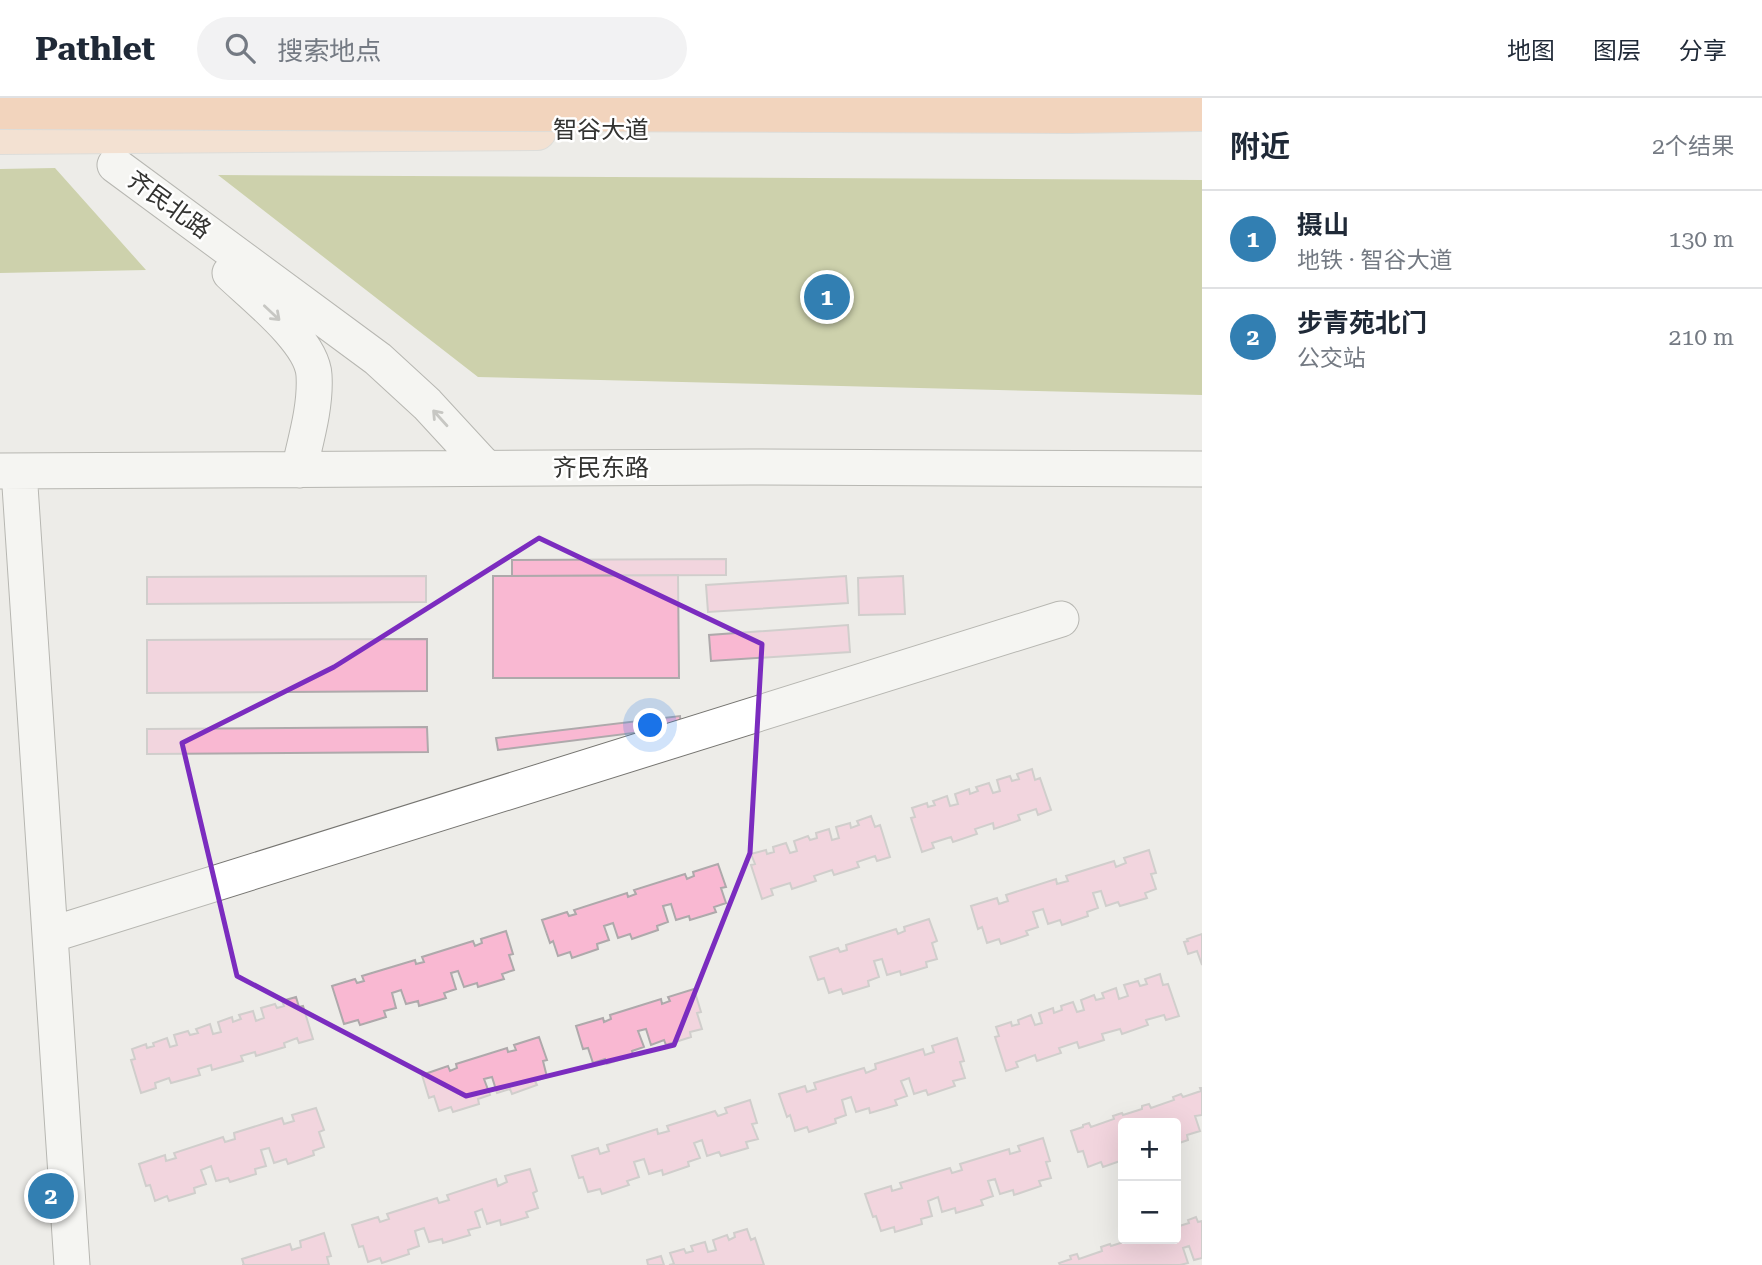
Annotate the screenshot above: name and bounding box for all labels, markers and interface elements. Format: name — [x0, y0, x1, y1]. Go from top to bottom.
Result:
search box — [197, 17, 687, 80]
text: Pathlet — [35, 29, 155, 68]
icon: search — [221, 29, 259, 67]
text: 搜索地点 — [277, 36, 381, 66]
text: 地图 — [1507, 37, 1555, 65]
text: 图层 — [1593, 37, 1641, 65]
text: 分享 — [1679, 37, 1727, 65]
street label: 智谷大道 — [553, 116, 649, 144]
text: 附近 — [1230, 129, 1290, 164]
text: 2个结果 — [1652, 133, 1734, 160]
street label: 齐民北路 — [122, 165, 216, 245]
text: 摄山 — [1297, 210, 1349, 240]
text: 1 — [1247, 226, 1259, 253]
text: 130 m — [1669, 226, 1734, 253]
text: 地铁 · 智谷大道 — [1297, 247, 1452, 274]
pin: 1 — [804, 271, 850, 323]
one-way arrow — [263, 304, 280, 321]
text: 步青苑北门 — [1297, 308, 1427, 338]
text: 2 — [1247, 324, 1259, 351]
text: 210 m — [1669, 324, 1734, 351]
text: 公交站 — [1297, 345, 1366, 372]
one-way arrow — [431, 410, 448, 427]
street label: 齐民东路 — [553, 454, 649, 482]
your location — [633, 708, 667, 742]
map controls — [1118, 1118, 1181, 1244]
button: + — [1118, 1118, 1181, 1181]
pin: 2 — [28, 1170, 74, 1222]
button: − — [1118, 1181, 1181, 1244]

